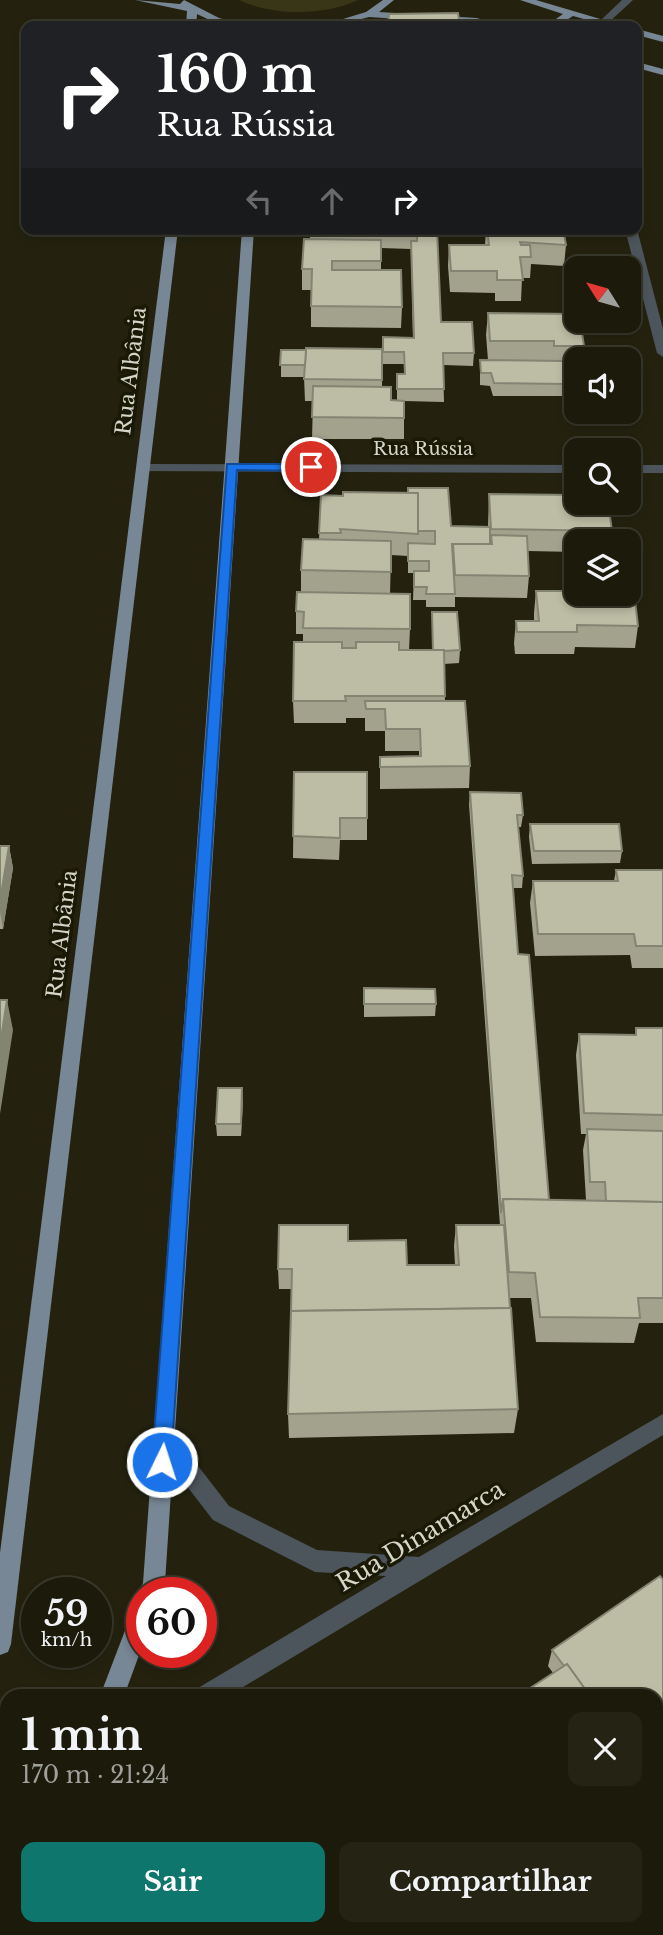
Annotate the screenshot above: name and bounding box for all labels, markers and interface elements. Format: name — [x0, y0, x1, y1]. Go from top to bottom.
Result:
text: 160 m — [157, 44, 316, 105]
icon: right — [42, 49, 133, 140]
text: Rua Rússia — [157, 105, 335, 145]
icon: left — [240, 182, 278, 220]
icon: ahead — [313, 182, 351, 220]
icon: right — [386, 182, 424, 220]
north arrow — [564, 256, 640, 332]
map controls — [564, 256, 641, 606]
street label: Rua Albânia — [110, 305, 152, 437]
button: sound — [564, 347, 641, 424]
pin — [281, 437, 341, 497]
street label: Rua Rússia — [373, 438, 473, 460]
button: search — [564, 438, 641, 515]
icon: arrive — [292, 448, 330, 486]
button: layers — [564, 529, 641, 606]
street label: Rua Albânia — [41, 868, 83, 1000]
position arrow — [125, 1425, 199, 1499]
street label: Rua Dinamarca — [331, 1474, 510, 1597]
speed limit sign: 60 — [126, 1577, 217, 1668]
text: 59 — [44, 1592, 89, 1635]
text: km/h — [41, 1629, 92, 1651]
text: 1 min — [21, 1709, 143, 1761]
button: close — [568, 1712, 642, 1786]
text: 170 m · 21:24 — [21, 1761, 169, 1789]
button: Sair — [21, 1842, 325, 1922]
button: Compartilhar — [339, 1842, 642, 1922]

